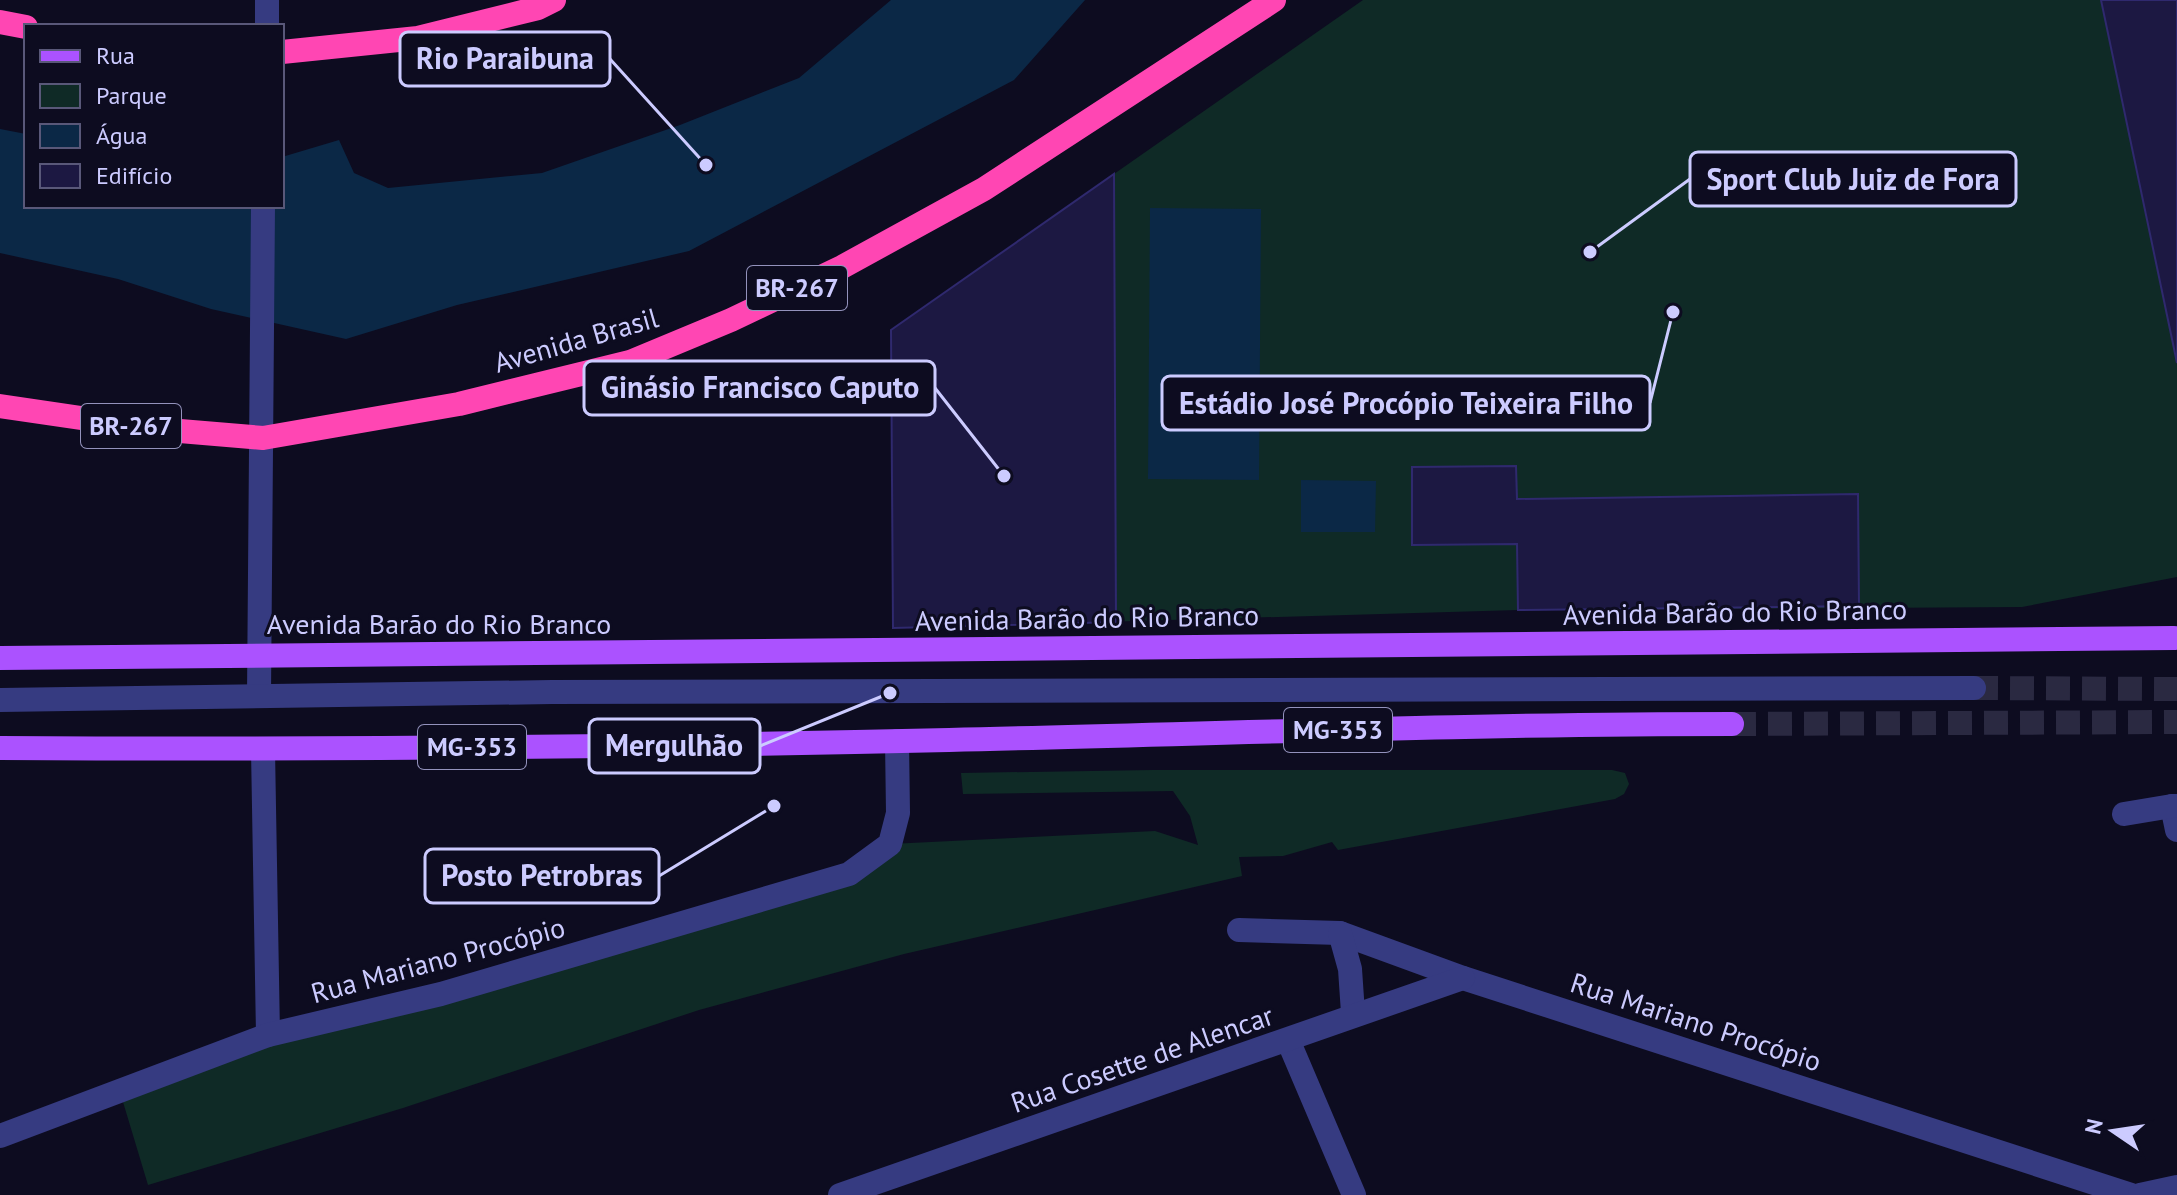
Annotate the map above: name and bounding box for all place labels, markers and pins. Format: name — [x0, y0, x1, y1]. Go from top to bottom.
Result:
callout: Rio Paraibuna — [400, 32, 610, 86]
callout: Sport Club Juiz de Fora — [1690, 152, 2016, 206]
callout: Ginásio Francisco Caputo — [584, 361, 935, 415]
callout: Estádio José Procópio Teixeira Filho — [1162, 376, 1650, 430]
callout: Mergulhão — [589, 719, 760, 773]
callout: Posto Petrobras — [425, 849, 659, 903]

